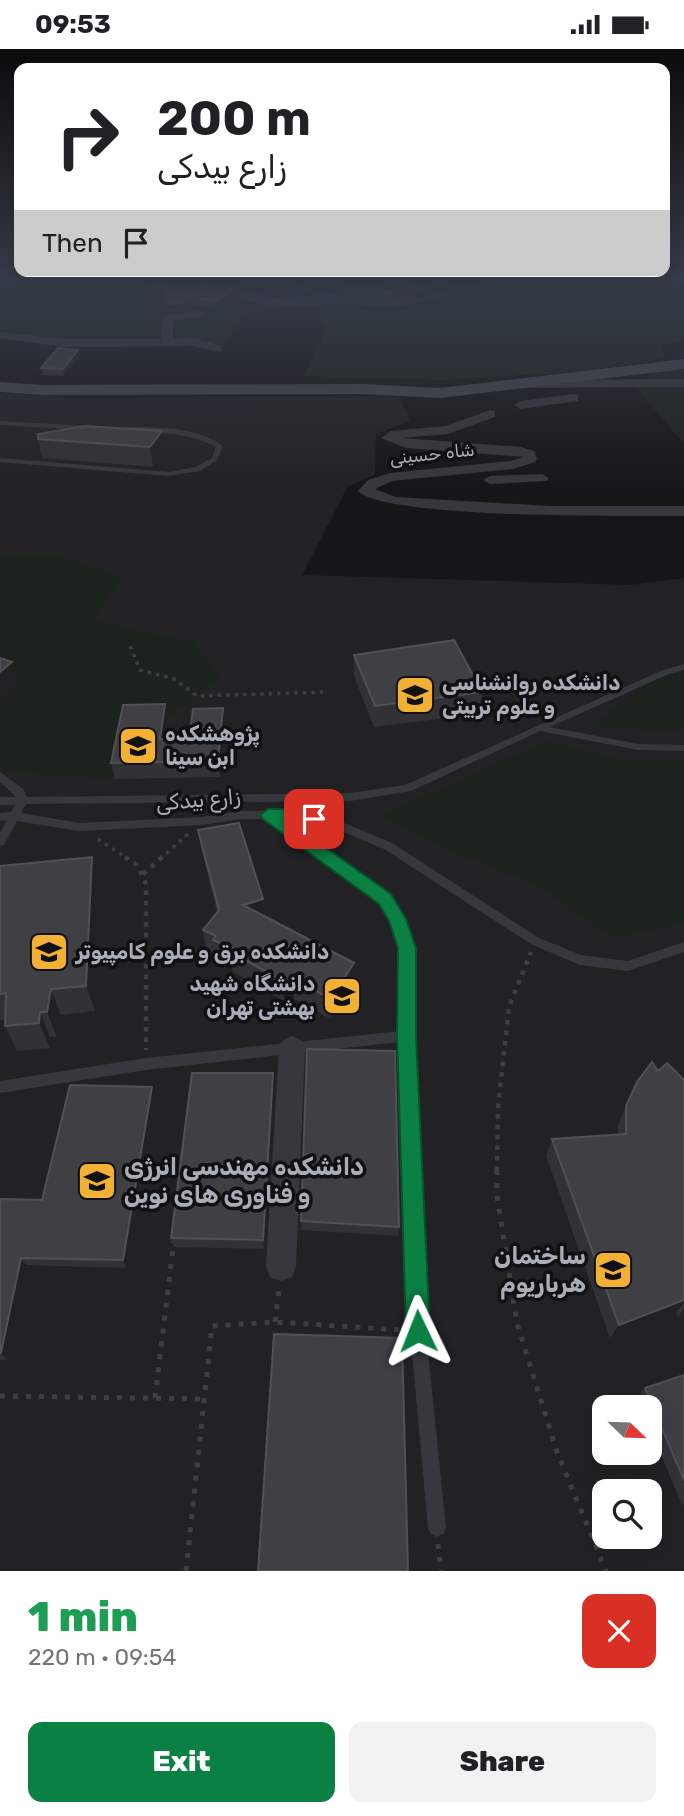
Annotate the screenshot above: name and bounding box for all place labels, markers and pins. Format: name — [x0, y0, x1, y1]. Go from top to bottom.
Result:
place label: دانشکده روانشناسی و علوم تربیتی — [442, 670, 620, 721]
school or university icon: دانشکده روانشناسی و علوم تربیتی — [394, 674, 436, 716]
place label: پژوهشکده ابن سینا — [165, 721, 260, 770]
school or university icon: پژوهشکده ابن سینا — [117, 725, 159, 767]
pin — [284, 789, 344, 849]
school or university icon: دانشکده برق و علوم کامپیوتر — [28, 931, 70, 973]
place label: دانشکده برق و علوم کامپیوتر — [74, 939, 329, 966]
place label: دانشگاه شهید بهشتی تهران — [189, 971, 315, 1021]
school or university icon: دانشگاه شهید بهشتی تهران — [321, 975, 363, 1017]
place label: دانشکده مهندسی انرژی و فناوری های نوین — [124, 1153, 364, 1209]
school or university icon: دانشکده مهندسی انرژی و فناوری های نوین — [76, 1160, 118, 1202]
place label: ساختمان هرباریوم — [494, 1242, 586, 1300]
school or university icon: ساختمان هرباریوم — [592, 1249, 634, 1291]

